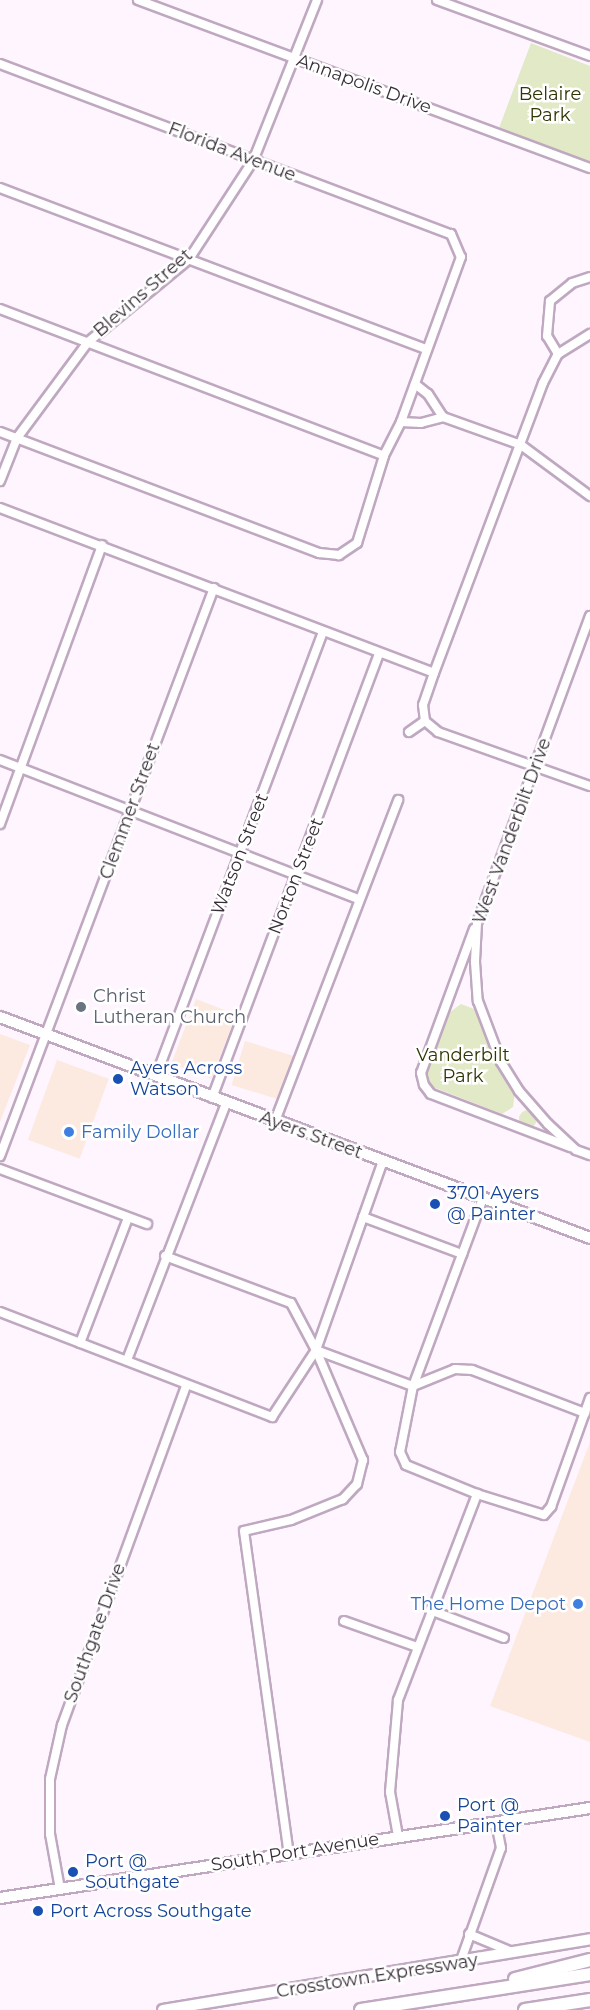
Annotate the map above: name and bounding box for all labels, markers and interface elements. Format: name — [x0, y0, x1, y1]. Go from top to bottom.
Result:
street label: Annapolis Drive — [294, 50, 434, 118]
park label: Belaire Park — [519, 84, 581, 127]
street label: Florida Avenue — [165, 118, 299, 186]
street label: Blevins Street — [89, 244, 197, 342]
street label: West Vanderbilt Drive — [468, 735, 556, 927]
street label: Clemmer Street — [95, 740, 165, 882]
street label: Watson Street — [207, 790, 273, 918]
street label: Norton Street — [264, 815, 328, 937]
place label: Christ Lutheran Church — [93, 986, 246, 1028]
marker: Christ Lutheran Church — [74, 1000, 88, 1014]
park label: Vanderbilt Park — [416, 1045, 510, 1088]
place label: Ayers Across Watson — [130, 1058, 242, 1100]
marker: Ayers Across Watson — [111, 1072, 125, 1086]
street label: Ayers Street — [257, 1106, 365, 1164]
place label: Family Dollar — [81, 1121, 199, 1143]
marker: Family Dollar — [62, 1125, 76, 1139]
place label: 3701 Ayers @ Painter — [447, 1183, 539, 1226]
marker: 3701 Ayers @ Painter — [428, 1197, 442, 1211]
street label: Southgate Drive — [60, 1560, 130, 1706]
place label: The Home Depot — [411, 1593, 566, 1615]
marker: The Home Depot — [571, 1597, 585, 1611]
place label: Port @ Painter — [457, 1795, 522, 1838]
marker: Port @ Painter — [438, 1809, 452, 1823]
street label: South Port Avenue — [209, 1828, 381, 1876]
place label: Port @ Southgate — [85, 1851, 180, 1894]
marker: Port @ Southgate — [66, 1865, 80, 1879]
place label: Port Across Southgate — [50, 1900, 252, 1922]
marker: Port Across Southgate — [31, 1904, 45, 1918]
street label: Crosstown Expressway — [275, 1949, 479, 2003]

